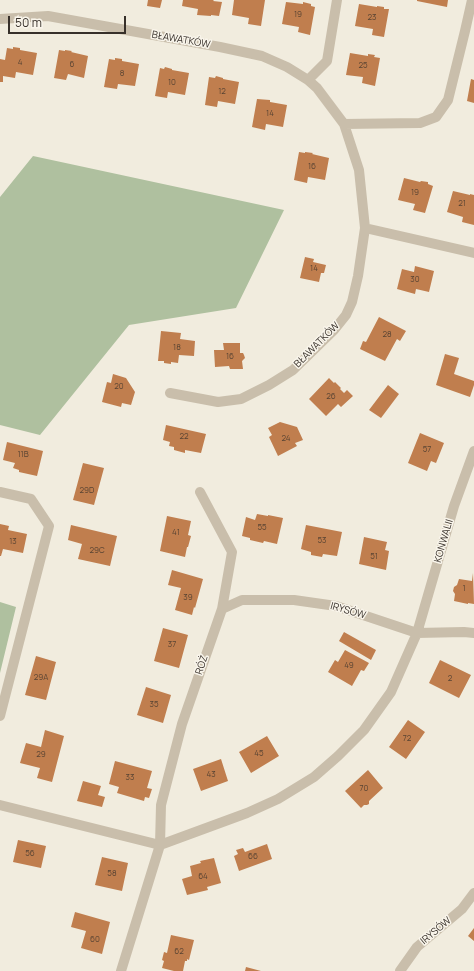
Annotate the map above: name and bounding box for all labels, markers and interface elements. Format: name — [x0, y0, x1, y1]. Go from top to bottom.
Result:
scale bar — [10, 8, 128, 34]
house number: 19 — [294, 10, 302, 20]
house number: 23 — [368, 13, 376, 23]
text: 50 m — [15, 14, 42, 31]
street label: BŁAWATKÓW — [151, 29, 211, 51]
house number: 4 — [18, 58, 22, 68]
house number: 6 — [70, 60, 74, 70]
house number: 25 — [358, 61, 368, 71]
house number: 8 — [120, 69, 124, 79]
house number: 10 — [168, 78, 176, 88]
house number: 12 — [218, 87, 226, 97]
house number: 14 — [266, 109, 274, 119]
house number: 16 — [308, 162, 316, 172]
house number: 19 — [411, 188, 419, 198]
house number: 21 — [458, 199, 466, 209]
house number: 14 — [310, 264, 318, 274]
house number: 30 — [410, 275, 420, 285]
street label: BŁAWATKÓW — [292, 320, 342, 370]
house number: 28 — [382, 330, 392, 340]
house number: 18 — [173, 343, 181, 353]
house number: 16 — [226, 352, 234, 362]
house number: 20 — [114, 382, 124, 392]
house number: 26 — [326, 392, 336, 402]
house number: 22 — [179, 432, 189, 442]
house number: 24 — [281, 434, 291, 444]
house number: 57 — [423, 445, 431, 455]
house number: 11B — [17, 450, 29, 460]
house number: 29D — [80, 486, 94, 496]
street label: KONWALII — [432, 518, 456, 564]
house number: 55 — [257, 523, 267, 533]
house number: 41 — [172, 528, 180, 538]
house number: 53 — [317, 536, 327, 546]
house number: 13 — [9, 537, 17, 547]
house number: 29C — [89, 546, 105, 556]
house number: 51 — [370, 552, 378, 562]
house number: 1 — [462, 584, 466, 594]
house number: 39 — [183, 593, 193, 603]
street label: IRYSÓW — [329, 600, 367, 622]
house number: 37 — [168, 640, 176, 650]
street label: RÓŻ — [193, 654, 211, 676]
house number: 49 — [344, 661, 354, 671]
house number: 29A — [34, 673, 48, 683]
house number: 2 — [448, 674, 452, 684]
house number: 35 — [149, 700, 159, 710]
house number: 72 — [403, 734, 411, 744]
house number: 45 — [254, 749, 264, 759]
house number: 29 — [36, 750, 46, 760]
house number: 43 — [206, 770, 216, 780]
house number: 33 — [126, 773, 134, 783]
house number: 70 — [360, 784, 368, 794]
house number: 56 — [25, 849, 35, 859]
house number: 66 — [248, 852, 258, 862]
house number: 58 — [107, 869, 117, 879]
house number: 64 — [198, 872, 208, 882]
street label: IRYSÓW — [418, 915, 454, 947]
house number: 60 — [90, 935, 100, 945]
house number: 62 — [174, 947, 184, 957]

